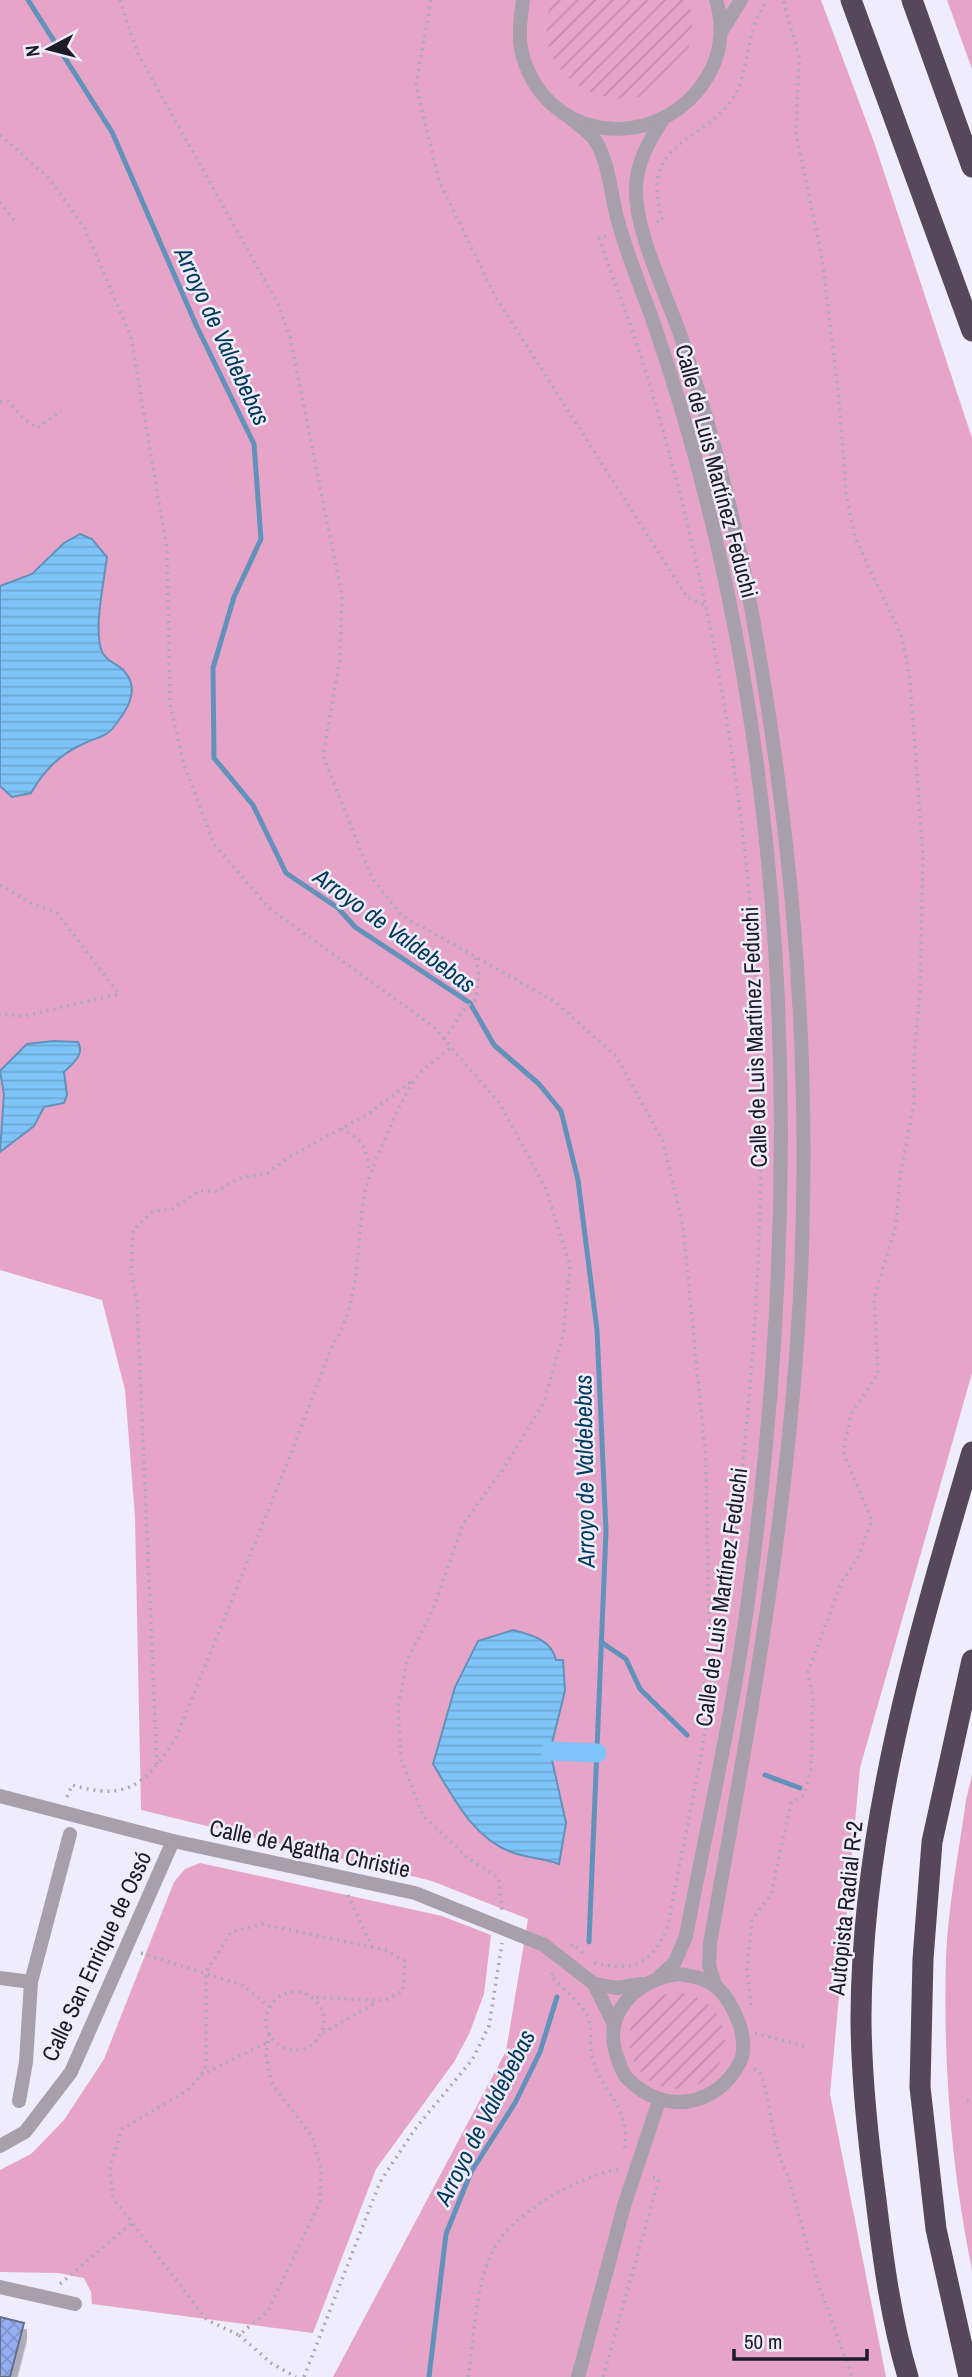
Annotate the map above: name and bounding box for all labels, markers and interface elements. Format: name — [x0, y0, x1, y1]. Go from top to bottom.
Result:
north arrow — [14, 14, 84, 84]
text: N — [19, 44, 46, 58]
water label: Arroyo de Valdebebas — [167, 241, 278, 430]
street label: Calle de Luis Martínez Feduchi — [668, 341, 766, 601]
water label: Arroyo de Valdebebas — [307, 860, 483, 1000]
street label: Calle de Luis Martínez Feduchi — [734, 906, 774, 1168]
water label: Arroyo de Valdebebas — [566, 1374, 602, 1569]
street label: Calle de Luis Martínez Feduchi — [687, 1466, 755, 1728]
street label: Calle de Agatha Christie — [207, 1812, 413, 1884]
street label: Autopista Radial R-2 — [820, 1819, 870, 1998]
street label: Calle San Enrique de Ossó — [34, 1846, 158, 2066]
water label: Arroyo de Valdebebas — [425, 2024, 542, 2211]
scale bar — [734, 2318, 867, 2362]
text: 50 m — [744, 2327, 782, 2356]

